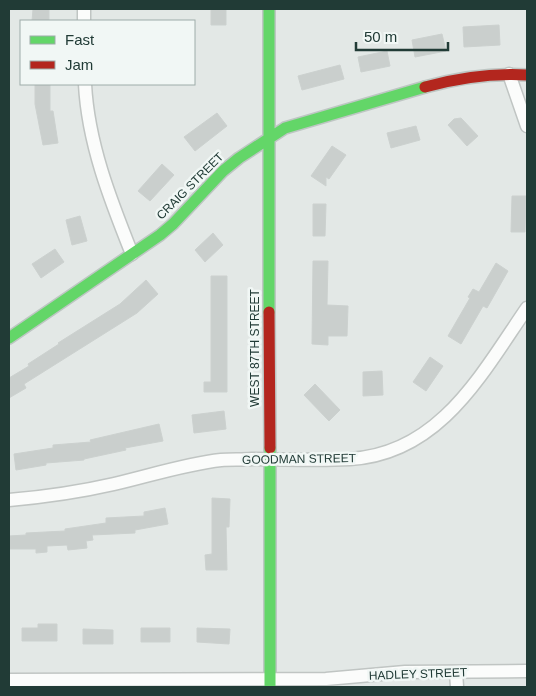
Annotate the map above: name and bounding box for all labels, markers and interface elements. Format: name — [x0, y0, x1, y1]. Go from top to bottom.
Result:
legend — [20, 20, 195, 85]
scale bar — [356, 20, 448, 52]
text: 50 m — [364, 28, 397, 45]
text: Fast — [65, 31, 95, 48]
text: Jam — [65, 56, 93, 73]
street label: CRAIG STREET — [154, 149, 227, 222]
street label: WEST 87TH STREET — [248, 288, 262, 407]
street label: GOODMAN STREET — [242, 451, 357, 467]
street label: HADLEY STREET — [369, 665, 468, 683]

